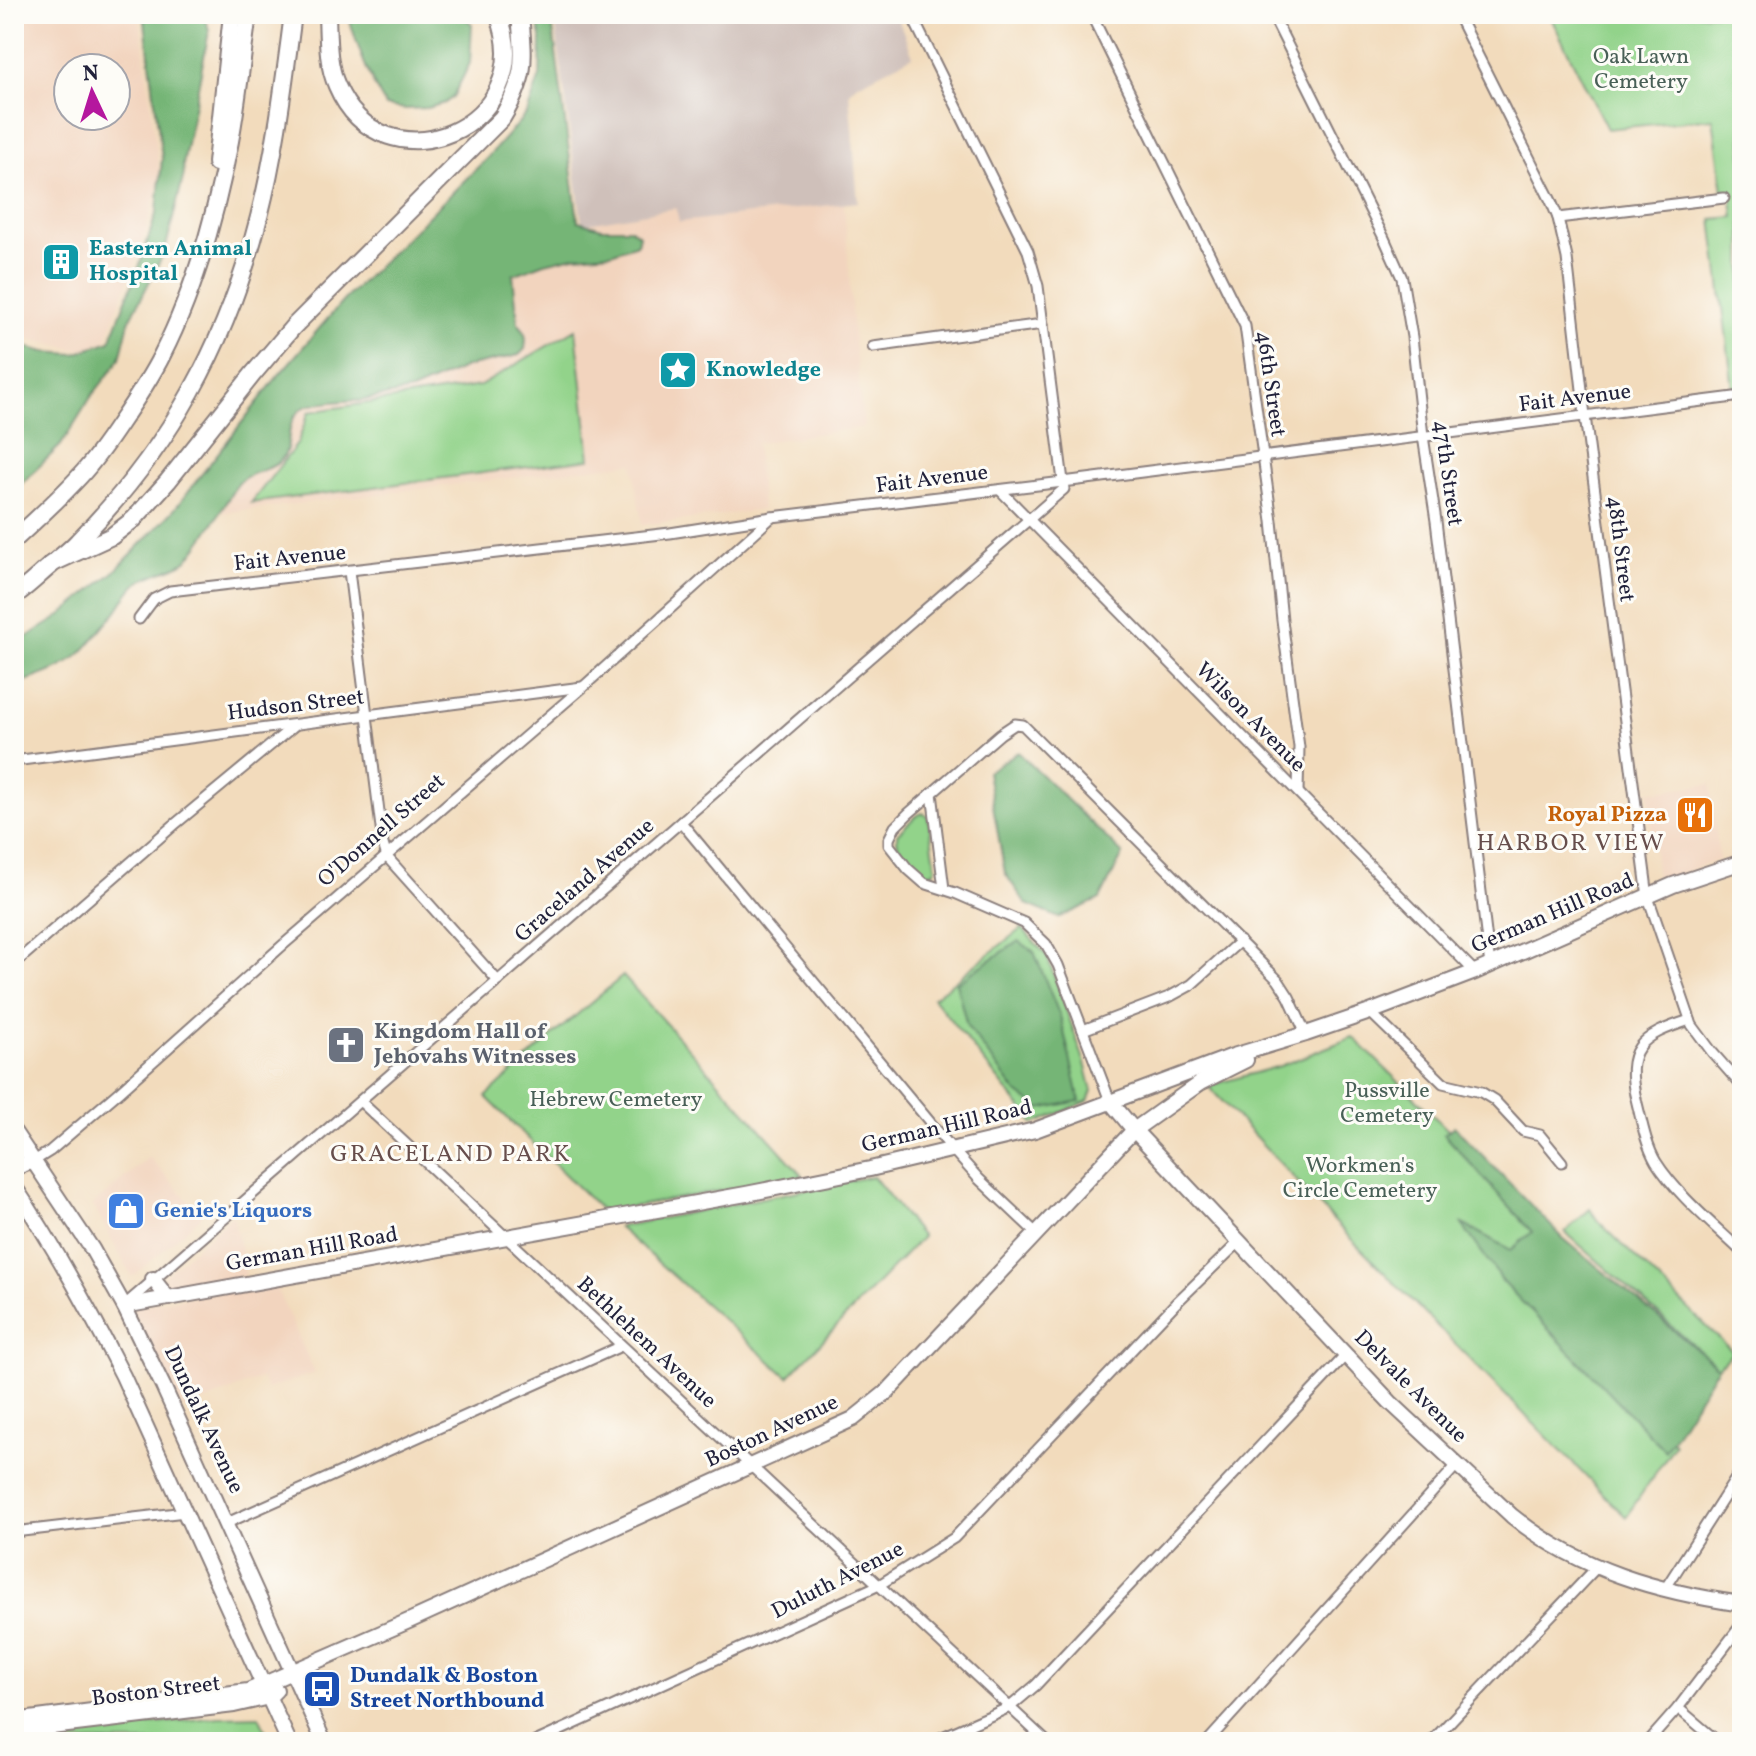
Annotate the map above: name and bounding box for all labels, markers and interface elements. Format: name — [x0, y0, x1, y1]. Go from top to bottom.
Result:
park label: Oak Lawn Cemetery — [1593, 42, 1689, 98]
north arrow — [52, 52, 132, 132]
text: N — [82, 59, 100, 91]
place label: Eastern Animal Hospital — [89, 234, 252, 290]
building icon: Eastern Animal Hospital — [40, 241, 82, 283]
street label: 46th Street — [1247, 329, 1293, 439]
place icon: Knowledge — [657, 349, 699, 391]
place label: Knowledge — [706, 355, 821, 386]
street label: Fait Avenue — [1517, 377, 1633, 421]
street label: 47th Street — [1424, 418, 1470, 528]
street label: Fait Avenue — [874, 458, 990, 502]
street label: 48th Street — [1598, 494, 1642, 604]
street label: Fait Avenue — [232, 538, 348, 580]
street label: Wilson Avenue — [1188, 656, 1312, 780]
street label: Hudson Street — [226, 682, 366, 730]
street label: O'Donnell Street — [312, 767, 453, 895]
restaurant icon: Royal Pizza — [1674, 794, 1716, 836]
place label: Royal Pizza — [1547, 800, 1667, 831]
street label: Graceland Avenue — [508, 812, 662, 950]
district label: HARBOR VIEW — [1476, 827, 1666, 861]
street label: German Hill Road — [1467, 866, 1639, 962]
place label: Kingdom Hall of Jehovahs Witnesses — [373, 1017, 576, 1073]
church icon: Kingdom Hall of Jehovahs Witnesses — [325, 1024, 367, 1066]
park label: Pussville Cemetery — [1340, 1076, 1434, 1132]
park label: Hebrew Cemetery — [530, 1085, 703, 1116]
street label: German Hill Road — [859, 1092, 1035, 1162]
district label: GRACELAND PARK — [330, 1138, 572, 1172]
park label: Workmen's Circle Cemetery — [1283, 1151, 1437, 1207]
shop icon: Genie's Liquors — [105, 1190, 147, 1232]
place label: Genie's Liquors — [154, 1196, 312, 1227]
street label: German Hill Road — [224, 1220, 400, 1280]
street label: Bethlehem Avenue — [569, 1270, 723, 1416]
street label: Delvale Avenue — [1346, 1323, 1474, 1451]
street label: Dundalk Avenue — [155, 1341, 251, 1499]
street label: Boston Avenue — [700, 1388, 844, 1476]
street label: Duluth Avenue — [767, 1534, 909, 1628]
place label: Dundalk & Boston Street Northbound — [350, 1661, 544, 1717]
bus stop icon: Dundalk & Boston Street Northbound — [301, 1668, 343, 1710]
street label: Boston Street — [90, 1669, 222, 1715]

